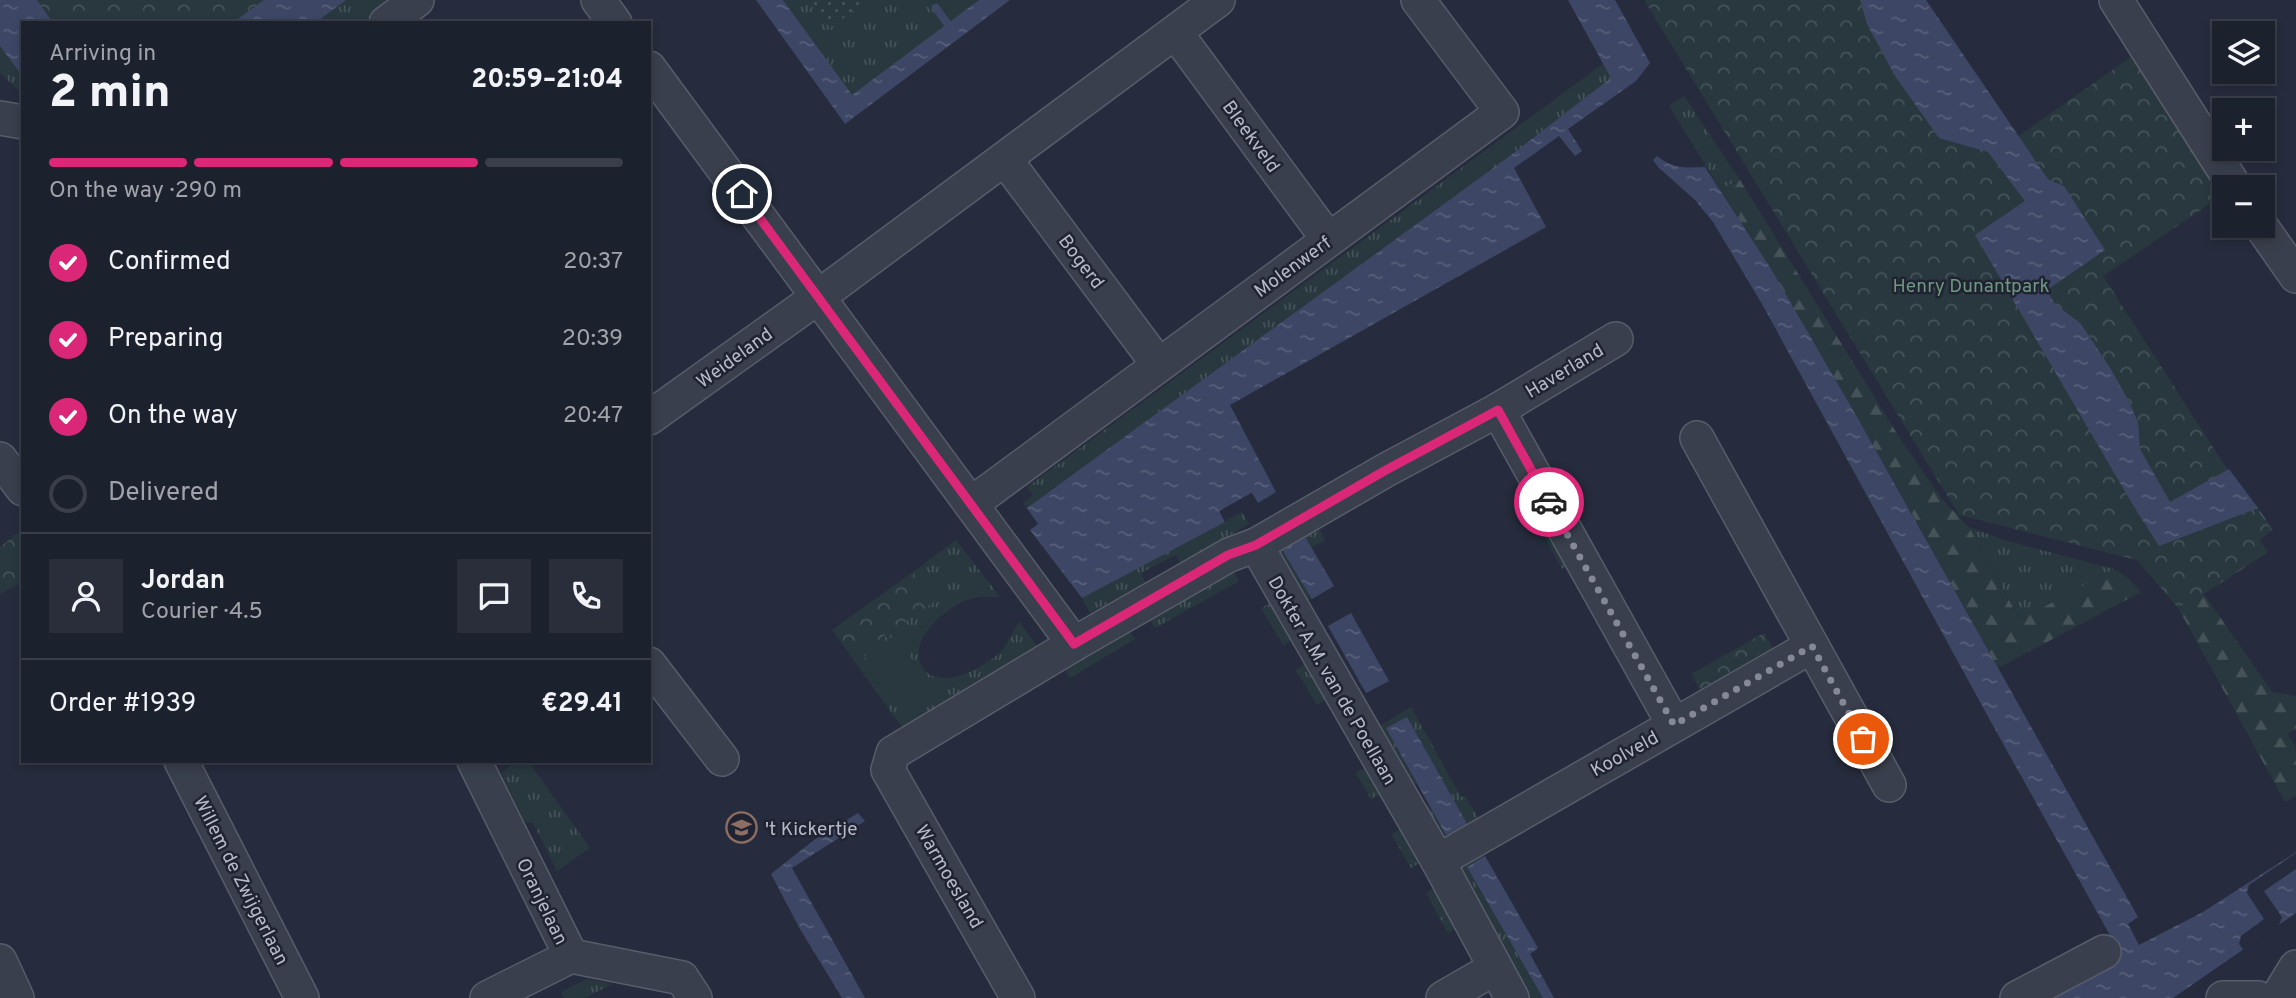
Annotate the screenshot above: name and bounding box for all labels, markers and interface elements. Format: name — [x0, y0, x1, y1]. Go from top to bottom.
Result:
map controls — [2212, 21, 2275, 238]
button: layers — [2212, 21, 2275, 84]
text: Arriving in — [49, 40, 156, 69]
text: 20:59–21:04 — [471, 64, 623, 97]
text: 2 min — [49, 65, 171, 124]
street label: Bleekveld — [1216, 96, 1285, 178]
button: + — [2212, 98, 2275, 161]
pin — [712, 164, 772, 224]
icon: home — [723, 175, 761, 213]
button: − — [2212, 175, 2275, 238]
text: On the way · 290 m — [49, 177, 242, 206]
street label: Bogerd — [1052, 230, 1109, 294]
street label: Molenwerf — [1250, 231, 1337, 304]
icon: check — [49, 244, 87, 282]
text: Confirmed — [108, 246, 231, 279]
text: 20:37 — [563, 248, 623, 277]
park label: Henry Dunantpark — [1892, 275, 2050, 299]
icon: check — [49, 321, 87, 359]
text: Preparing — [108, 323, 223, 356]
street label: Weideland — [692, 323, 778, 394]
text: 20:39 — [562, 325, 623, 354]
street label: Haverland — [1522, 339, 1608, 404]
icon: check — [49, 398, 87, 436]
text: On the way — [108, 400, 238, 433]
text: 20:47 — [563, 402, 623, 431]
courier — [1514, 467, 1584, 537]
text: Delivered — [108, 477, 219, 510]
icon: car — [1530, 483, 1568, 521]
button: person — [49, 559, 123, 633]
button: chat — [457, 559, 531, 633]
button: phone — [549, 559, 623, 633]
text: Jordan — [141, 565, 225, 598]
street label: Dokter A.M. van de Poellaan — [1262, 572, 1401, 790]
text: Courier · 4.5 — [141, 598, 263, 627]
text: Order #1939 — [49, 688, 196, 721]
text: €29.41 — [541, 688, 623, 721]
pin — [1833, 709, 1893, 769]
icon: bag — [1844, 720, 1882, 758]
street label: Koolveld — [1587, 726, 1663, 783]
street label: Willem de Zwijgerlaan — [187, 792, 293, 969]
school or university icon: 't Kickertje — [725, 811, 759, 845]
place label: 't Kickertje — [765, 818, 857, 842]
street label: Warmoesland — [909, 821, 988, 933]
street label: Oranjelaan — [510, 855, 572, 949]

